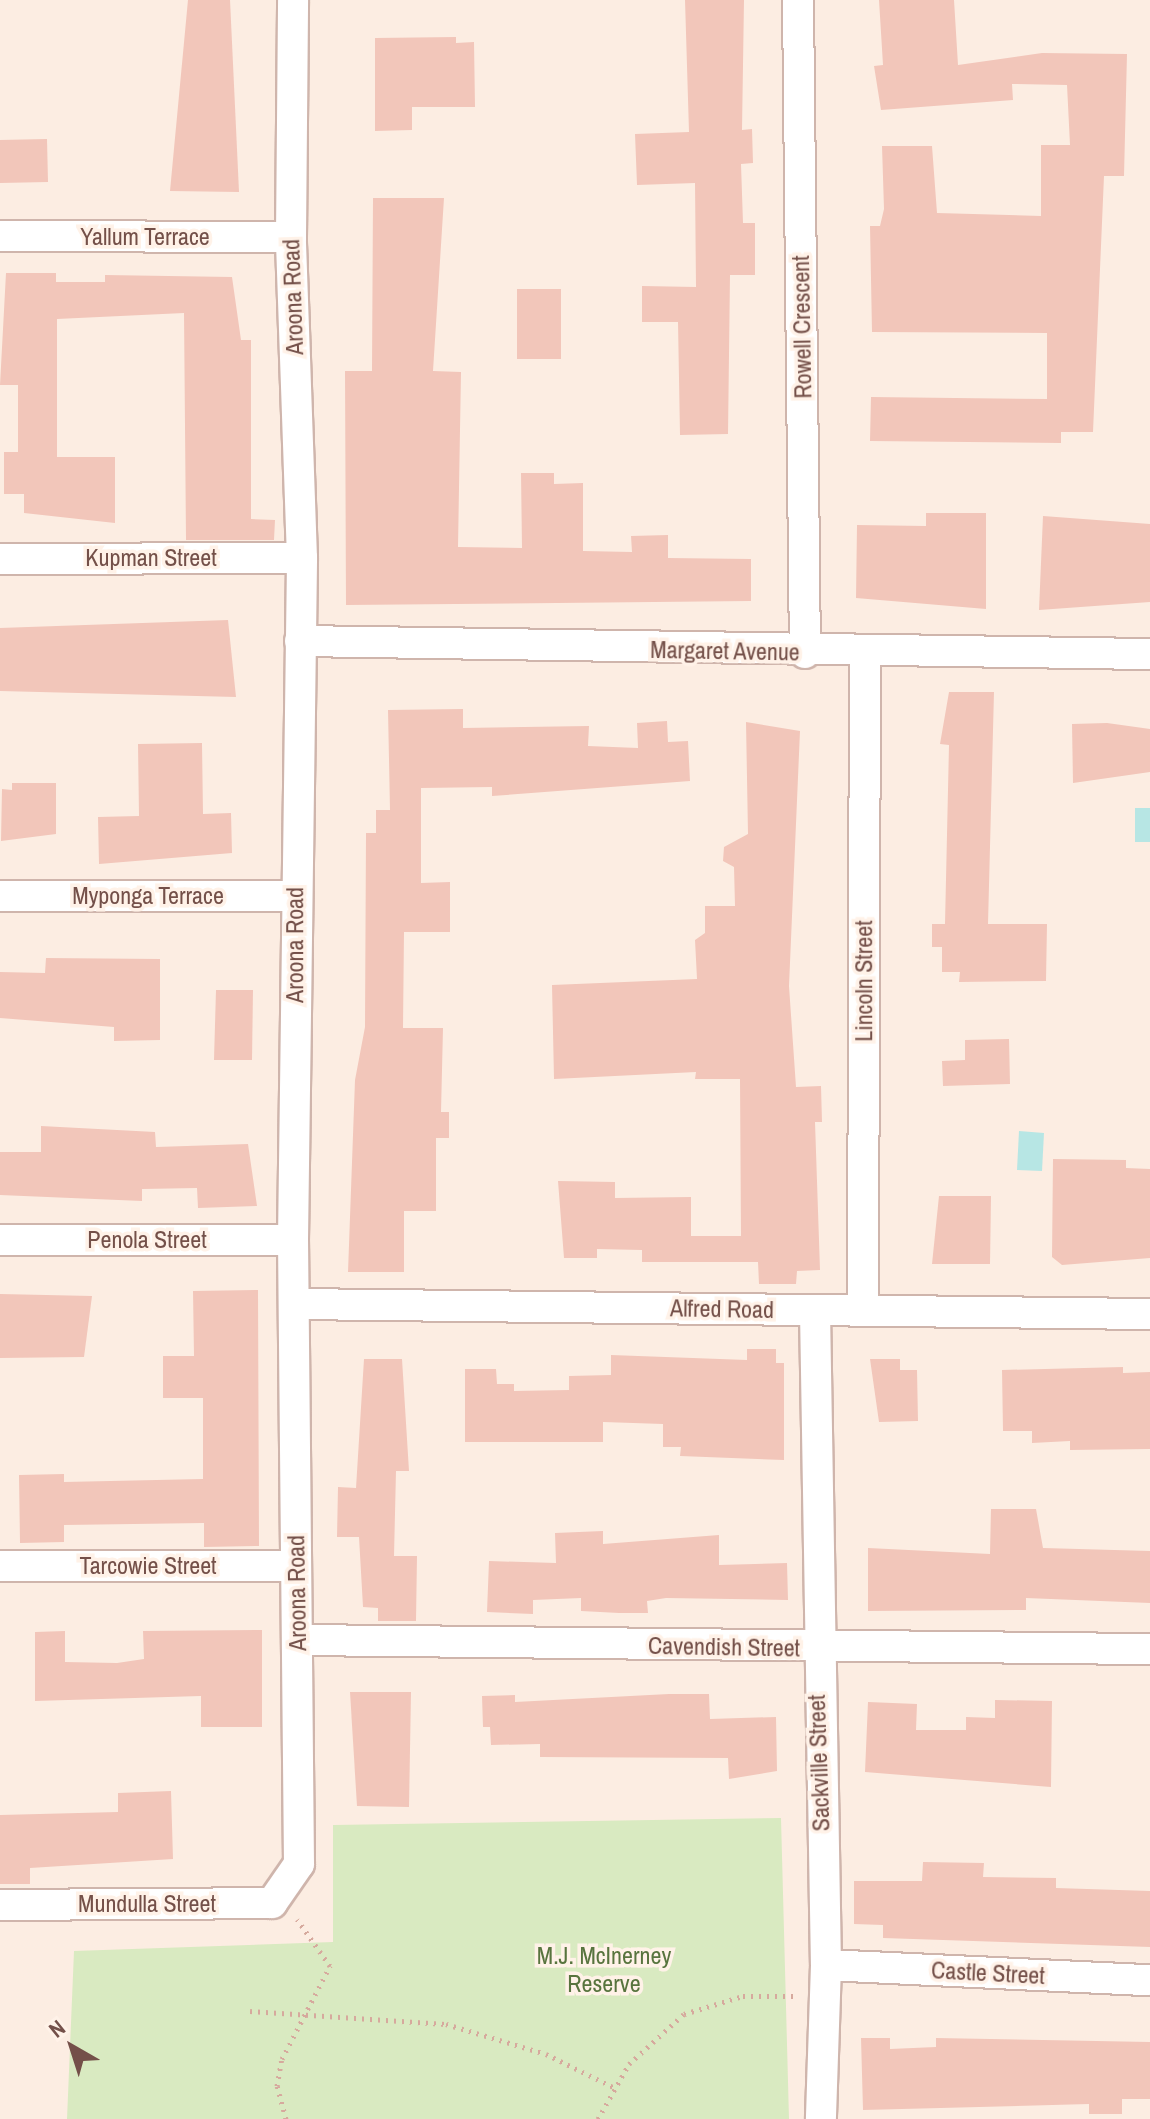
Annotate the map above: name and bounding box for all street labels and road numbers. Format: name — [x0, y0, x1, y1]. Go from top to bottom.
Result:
street label: Yallum Terrace — [80, 223, 210, 251]
street label: Aroona Road — [277, 239, 309, 355]
street label: Rowell Crescent — [786, 255, 818, 399]
street label: Kupman Street — [85, 544, 217, 572]
street label: Margaret Avenue — [649, 635, 801, 667]
street label: Myponga Terrace — [72, 882, 224, 910]
street label: Aroona Road — [281, 887, 309, 1003]
street label: Lincoln Street — [850, 920, 878, 1042]
street label: Penola Street — [87, 1226, 207, 1254]
street label: Alfred Road — [670, 1294, 774, 1324]
street label: Aroona Road — [282, 1535, 312, 1651]
street label: Tarcowie Street — [79, 1552, 217, 1580]
street label: Cavendish Street — [648, 1631, 800, 1663]
street label: Sackville Street — [802, 1694, 836, 1832]
street label: Mundulla Street — [78, 1890, 216, 1918]
street label: Castle Street — [930, 1956, 1046, 1990]

